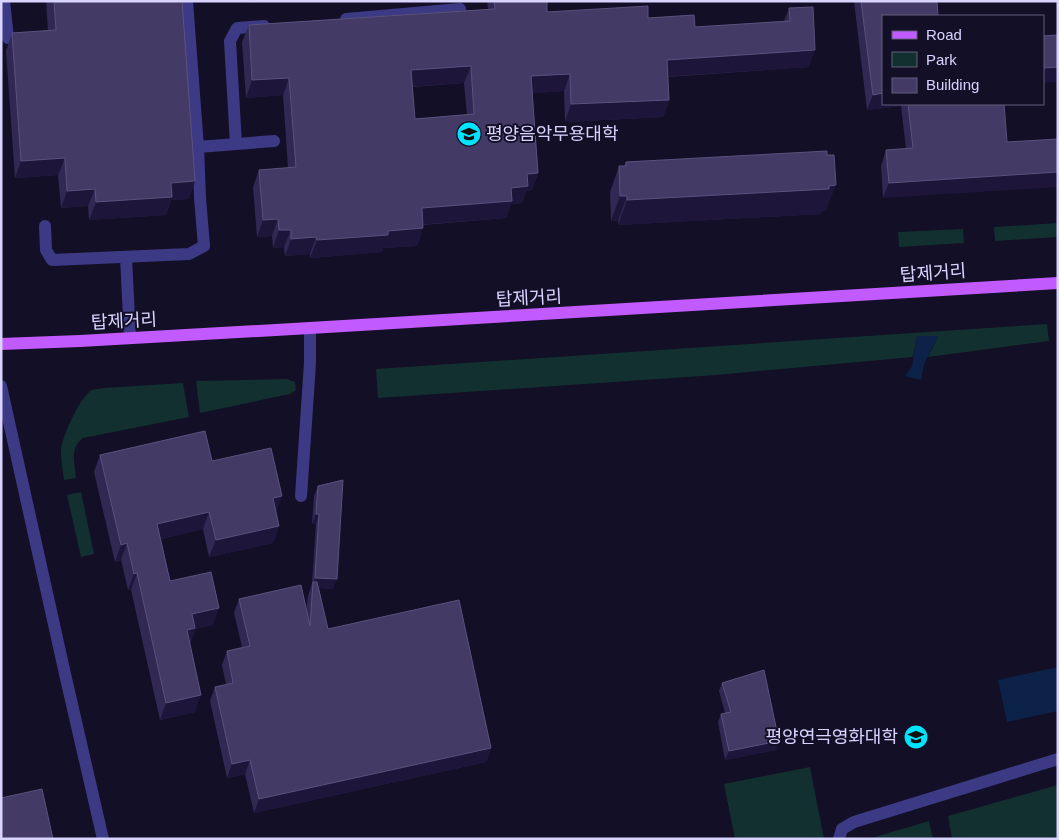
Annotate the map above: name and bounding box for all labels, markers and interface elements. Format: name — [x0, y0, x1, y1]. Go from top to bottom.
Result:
legend — [882, 15, 1044, 105]
text: Road — [926, 26, 962, 43]
text: Park — [926, 51, 957, 68]
text: Building — [926, 76, 979, 93]
school or university icon: 평양음악무용대학 — [456, 121, 482, 147]
place label: 평양음악무용대학 — [486, 124, 618, 144]
street label: 탑제거리 — [899, 261, 967, 285]
street label: 탑제거리 — [495, 286, 563, 310]
street label: 탑제거리 — [90, 309, 158, 333]
school or university icon: 평양연극영화대학 — [903, 724, 929, 750]
place label: 평양연극영화대학 — [766, 727, 898, 747]

